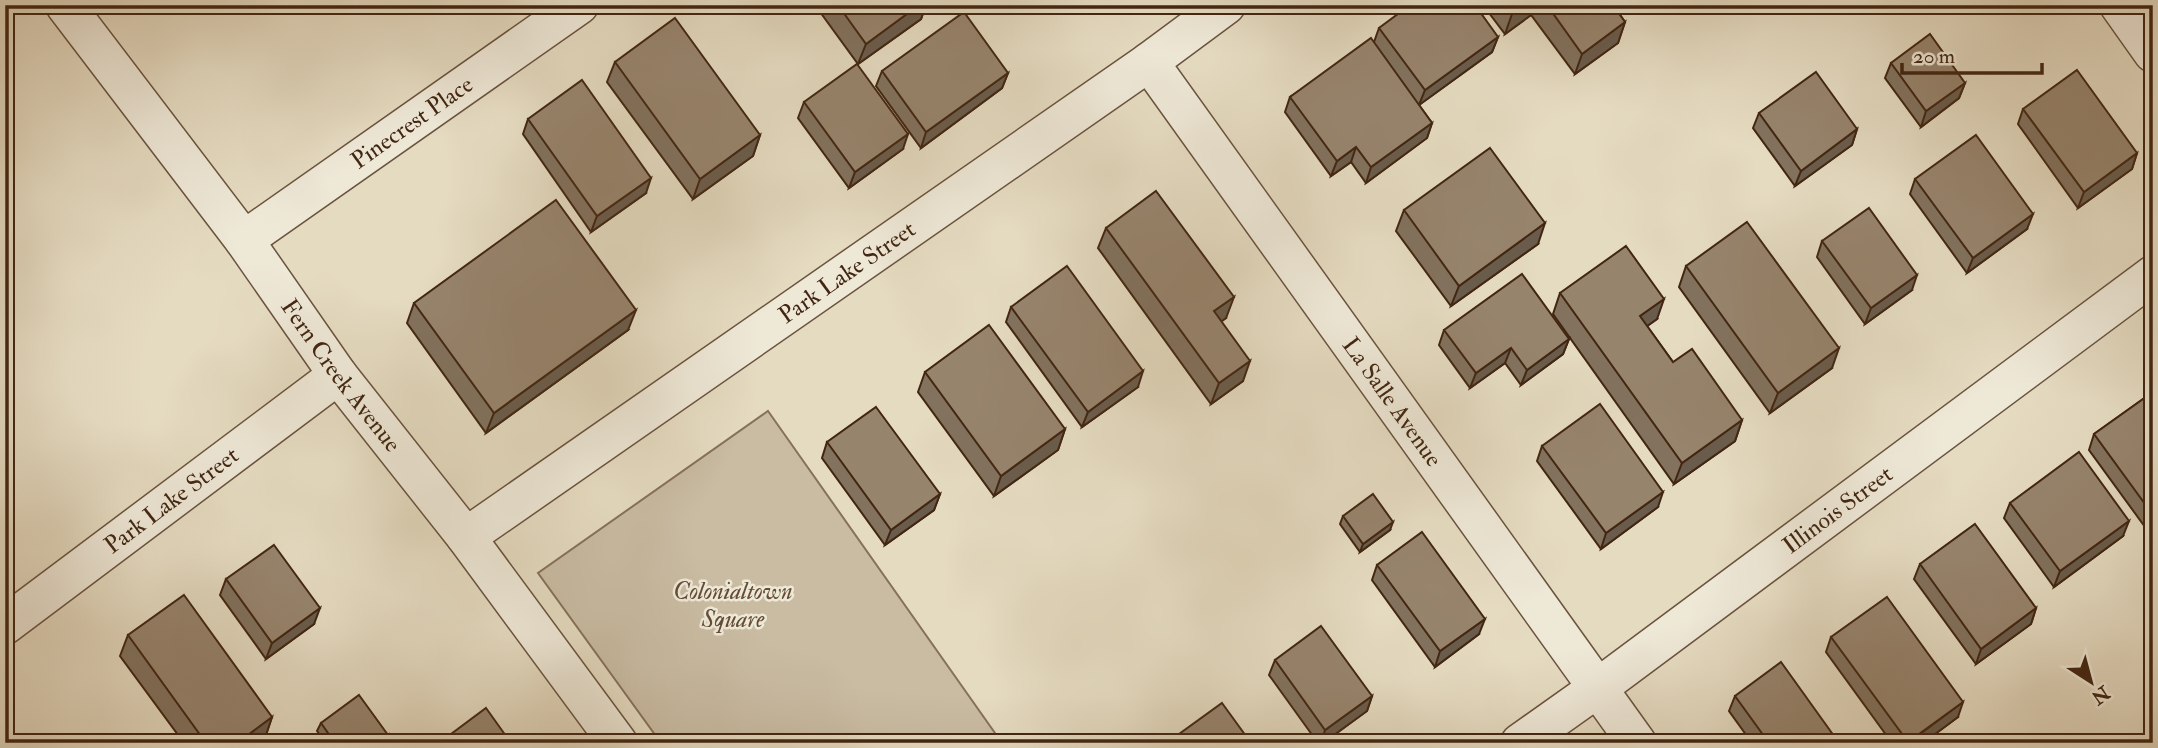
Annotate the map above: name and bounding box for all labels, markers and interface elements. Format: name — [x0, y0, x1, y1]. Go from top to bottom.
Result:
scale bar — [1902, 32, 2042, 76]
text: 20 m — [1913, 43, 1955, 70]
street label: Pinecrest Place — [345, 69, 479, 176]
street label: Park Lake Street — [773, 214, 922, 331]
street label: Fern Creek Avenue — [274, 293, 408, 458]
street label: La Salle Avenue — [1335, 331, 1449, 473]
street label: Park Lake Street — [98, 440, 245, 561]
street label: Illinois Street — [1776, 459, 1899, 561]
park label: Colonialtown Square — [673, 576, 793, 635]
north arrow — [2056, 646, 2126, 716]
text: N — [2086, 680, 2115, 710]

